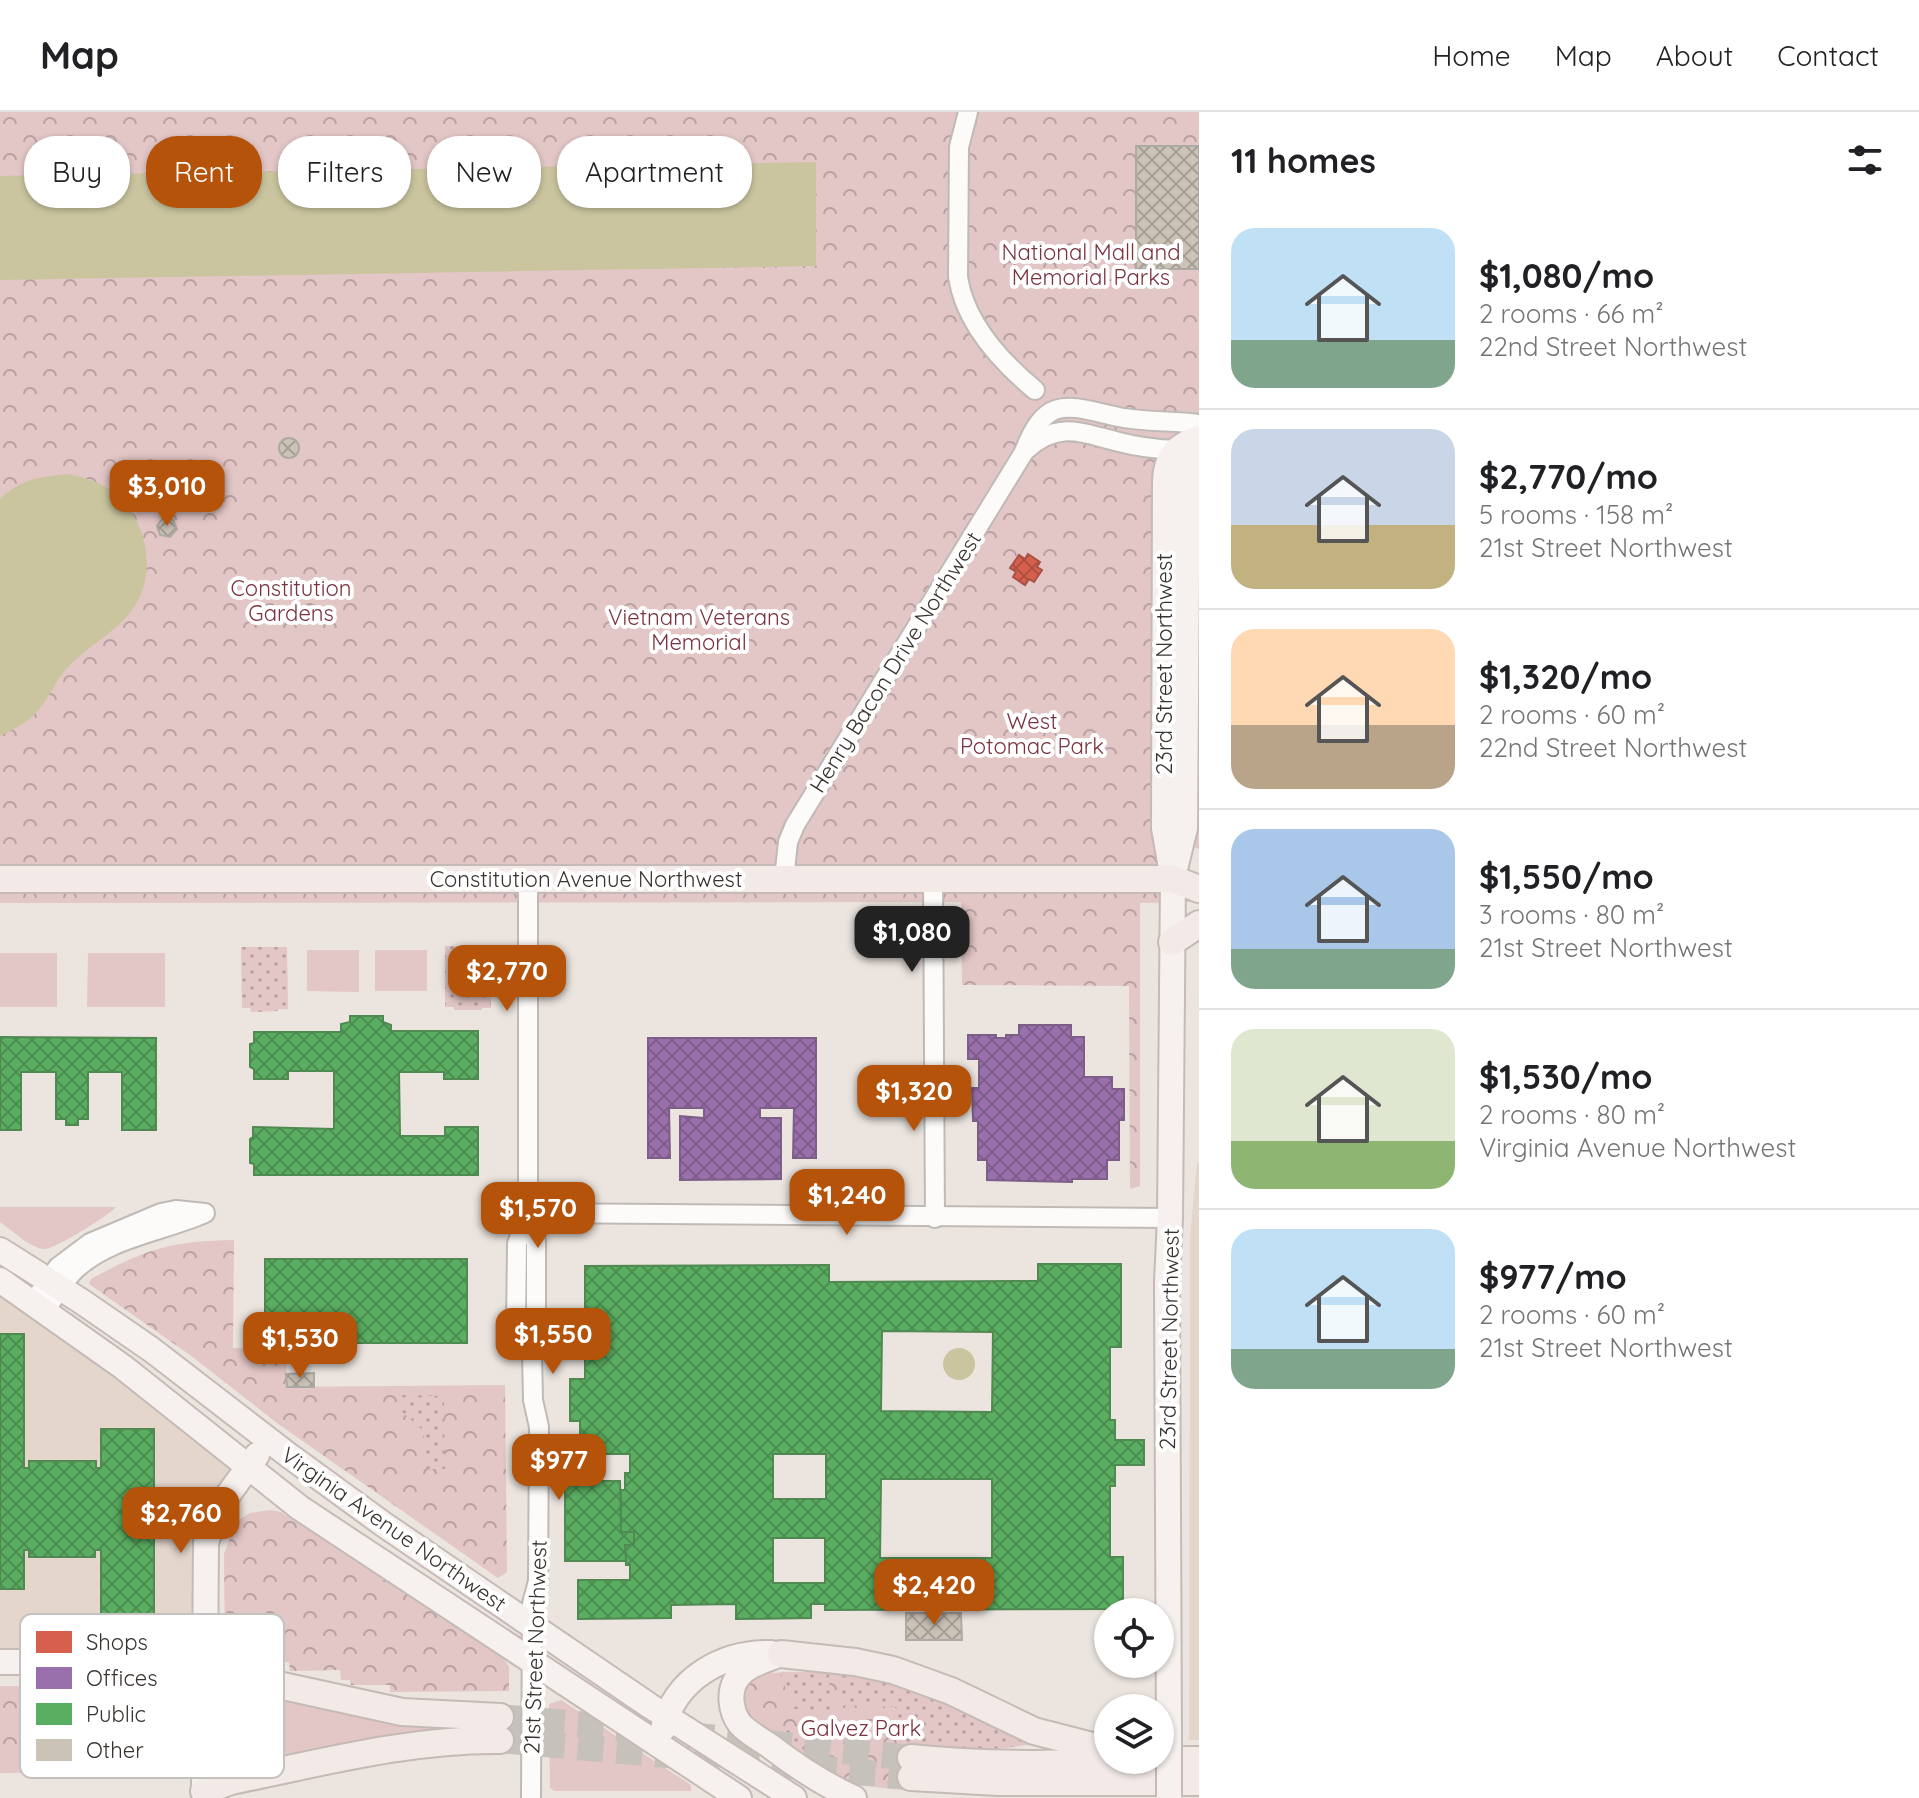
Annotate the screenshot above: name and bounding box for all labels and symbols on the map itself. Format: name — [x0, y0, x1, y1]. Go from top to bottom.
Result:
park label: National Mall and Memorial Parks — [1002, 238, 1180, 291]
pin: $3,010 — [102, 460, 232, 528]
street label: Henry Bacon Drive Northwest — [803, 526, 987, 798]
street label: 23rd Street Northwest — [1150, 553, 1178, 775]
park label: Constitution Gardens — [230, 574, 352, 627]
park label: Vietnam Veterans Memorial — [608, 603, 790, 656]
park label: West Potomac Park — [960, 707, 1104, 760]
street label: Constitution Avenue Northwest — [430, 865, 742, 893]
pin: $1,080 — [847, 906, 977, 974]
pin: $2,770 — [442, 945, 572, 1013]
pin: $1,320 — [849, 1065, 979, 1133]
pin: $1,240 — [782, 1169, 912, 1237]
pin: $1,570 — [473, 1182, 603, 1250]
street label: 23rd Street Northwest — [1153, 1228, 1185, 1450]
pin: $1,550 — [488, 1308, 618, 1376]
pin: $1,530 — [235, 1312, 365, 1380]
pin: $977 — [512, 1434, 606, 1502]
street label: Virginia Avenue Northwest — [276, 1441, 512, 1617]
pin: $2,760 — [116, 1487, 246, 1555]
street label: 21st Street Northwest — [517, 1539, 553, 1755]
pin: $2,420 — [869, 1559, 999, 1627]
legend — [20, 1614, 284, 1778]
text: Shops — [86, 1628, 148, 1656]
text: Offices — [86, 1664, 158, 1692]
text: Public — [86, 1700, 146, 1728]
park label: Galvez Park — [801, 1714, 921, 1742]
text: Other — [86, 1736, 144, 1764]

